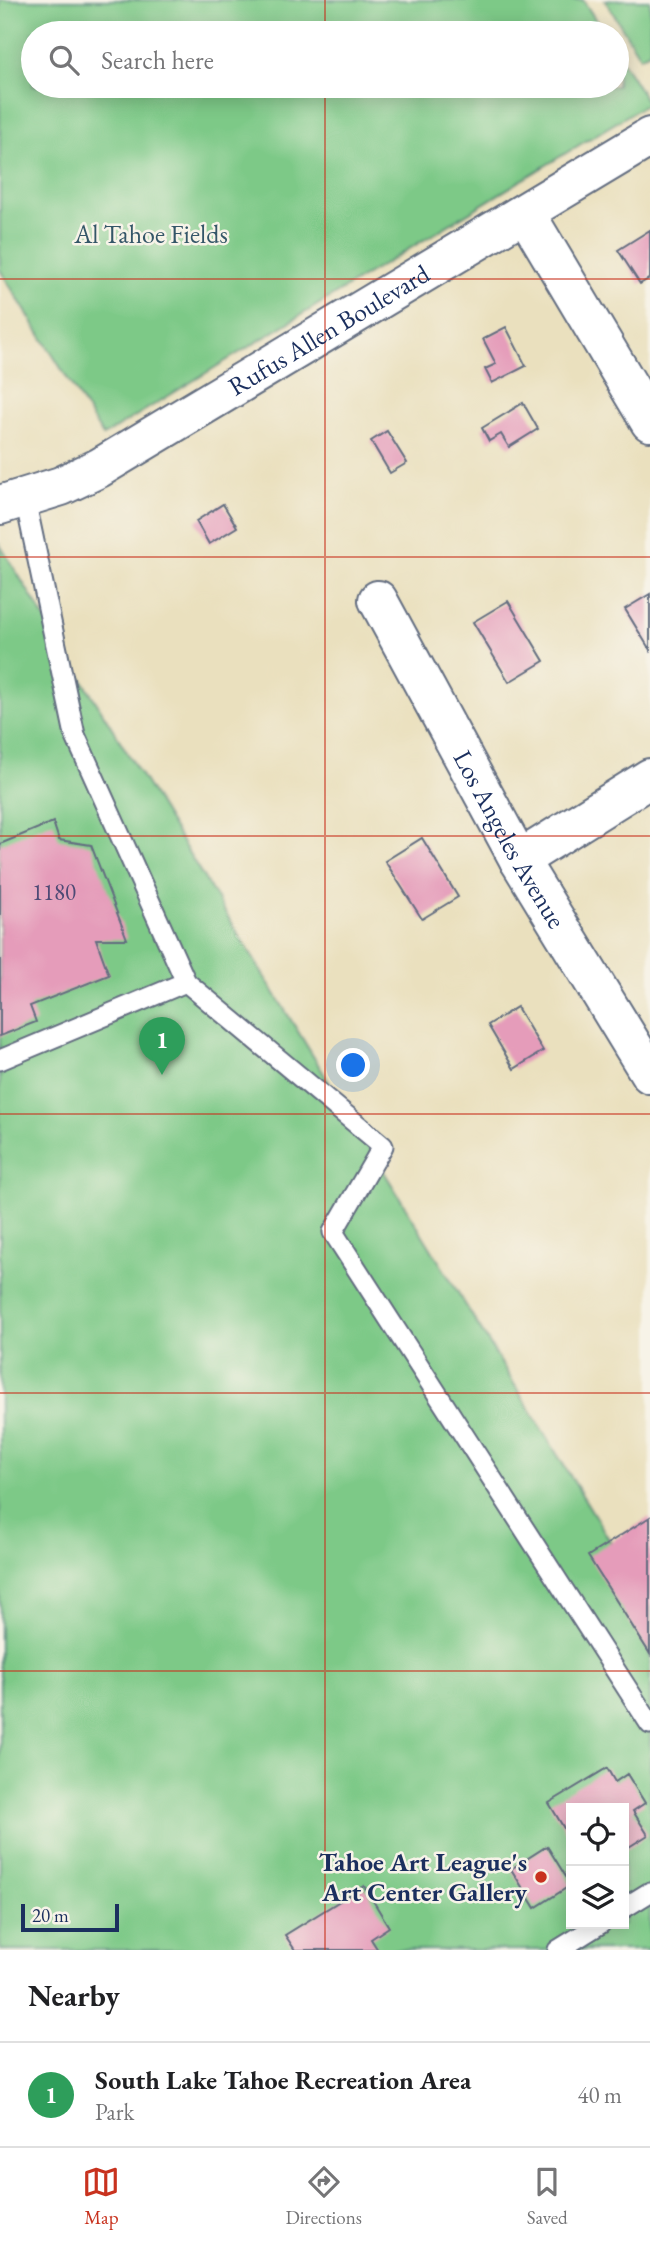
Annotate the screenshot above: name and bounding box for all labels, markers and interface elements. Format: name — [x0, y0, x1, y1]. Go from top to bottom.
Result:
search box — [21, 21, 629, 98]
icon: search — [45, 41, 83, 79]
text: Search here — [101, 43, 214, 77]
park label: Al Tahoe Fields — [73, 217, 228, 251]
street label: Rufus Allen Boulevard — [222, 256, 436, 403]
street label: Los Angeles Avenue — [446, 744, 574, 935]
house number: 1180 — [32, 877, 76, 907]
pin: 1 — [139, 1017, 185, 1075]
your location — [336, 1048, 370, 1082]
map controls — [566, 1803, 629, 1929]
button: locate — [566, 1803, 629, 1866]
place label: Tahoe Art League's Art Center Gallery — [319, 1845, 527, 1909]
button: layers — [566, 1866, 629, 1929]
marker: Tahoe Art League's Art Center Gallery — [533, 1869, 549, 1885]
scale bar — [21, 1901, 119, 1933]
text: 20 m — [32, 1903, 69, 1928]
text: Nearby — [28, 1976, 120, 2015]
text: South Lake Tahoe Recreation Area — [95, 2063, 471, 2097]
text: 1 — [45, 2080, 57, 2110]
text: 40 m — [577, 2080, 622, 2110]
text: Park — [95, 2097, 134, 2127]
tab: Map — [82, 2163, 120, 2230]
tab: Directions — [285, 2163, 362, 2230]
tab: Saved — [527, 2163, 568, 2230]

